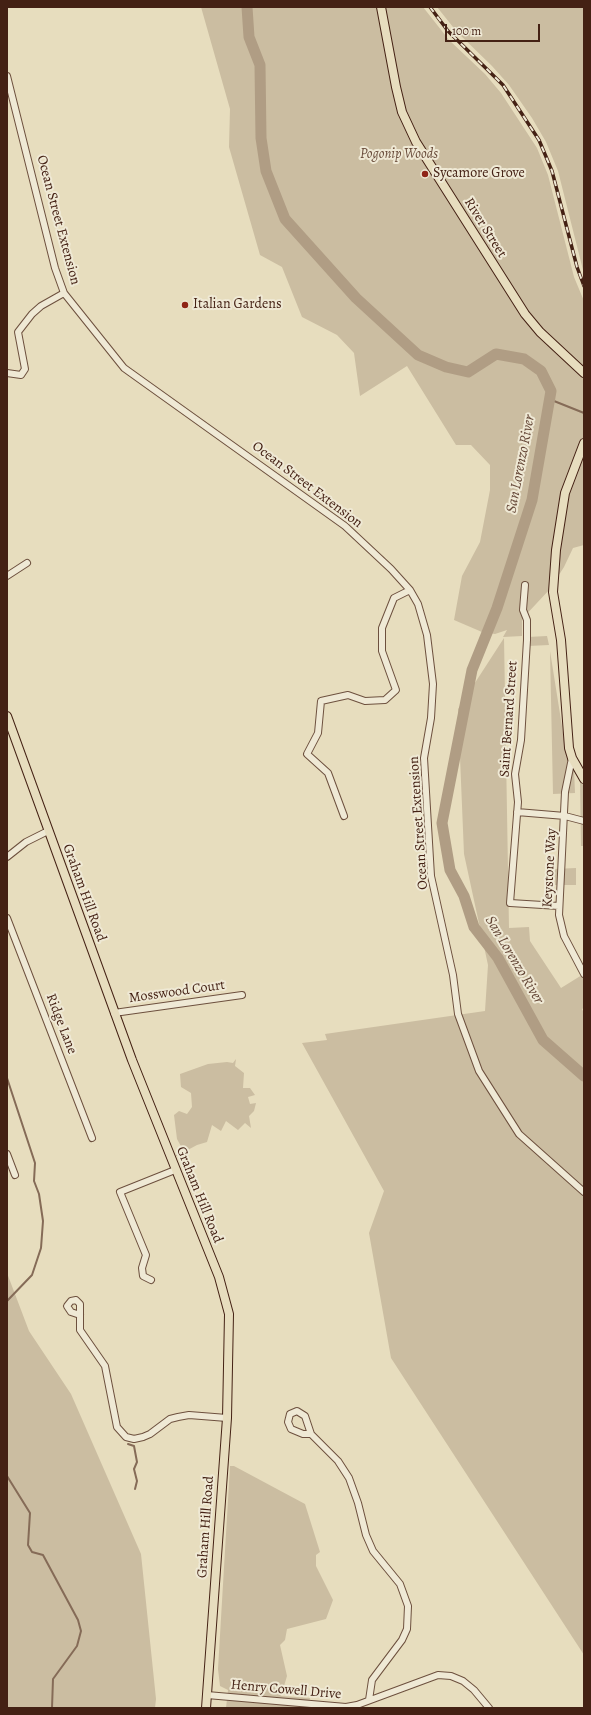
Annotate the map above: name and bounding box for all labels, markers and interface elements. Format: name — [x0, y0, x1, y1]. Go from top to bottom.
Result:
scale bar — [447, 16, 542, 42]
text: 100 m — [452, 23, 481, 39]
park label: Pogonip Woods — [360, 147, 438, 163]
street label: Ocean Street Extension — [33, 153, 83, 287]
place label: Sycamore Grove — [433, 166, 525, 182]
marker: Sycamore Grove — [420, 169, 430, 179]
street label: River Street — [460, 195, 510, 261]
place label: Italian Gardens — [193, 297, 282, 313]
marker: Italian Gardens — [180, 300, 190, 310]
water label: San Lorenzo River — [503, 414, 539, 514]
street label: Ocean Street Extension — [249, 438, 365, 532]
street label: Saint Bernard Street — [497, 660, 521, 778]
street label: Ocean Street Extension — [406, 756, 432, 890]
street label: Keystone Way — [540, 828, 560, 908]
street label: Graham Hill Road — [59, 842, 109, 944]
water label: San Lorenzo River — [481, 913, 547, 1007]
street label: Mosswood Court — [128, 977, 226, 1007]
street label: Ridge Lane — [42, 991, 80, 1057]
street label: Graham Hill Road — [172, 1144, 226, 1246]
street label: Graham Hill Road — [194, 1475, 218, 1579]
street label: Henry Cowell Drive — [230, 1677, 342, 1703]

